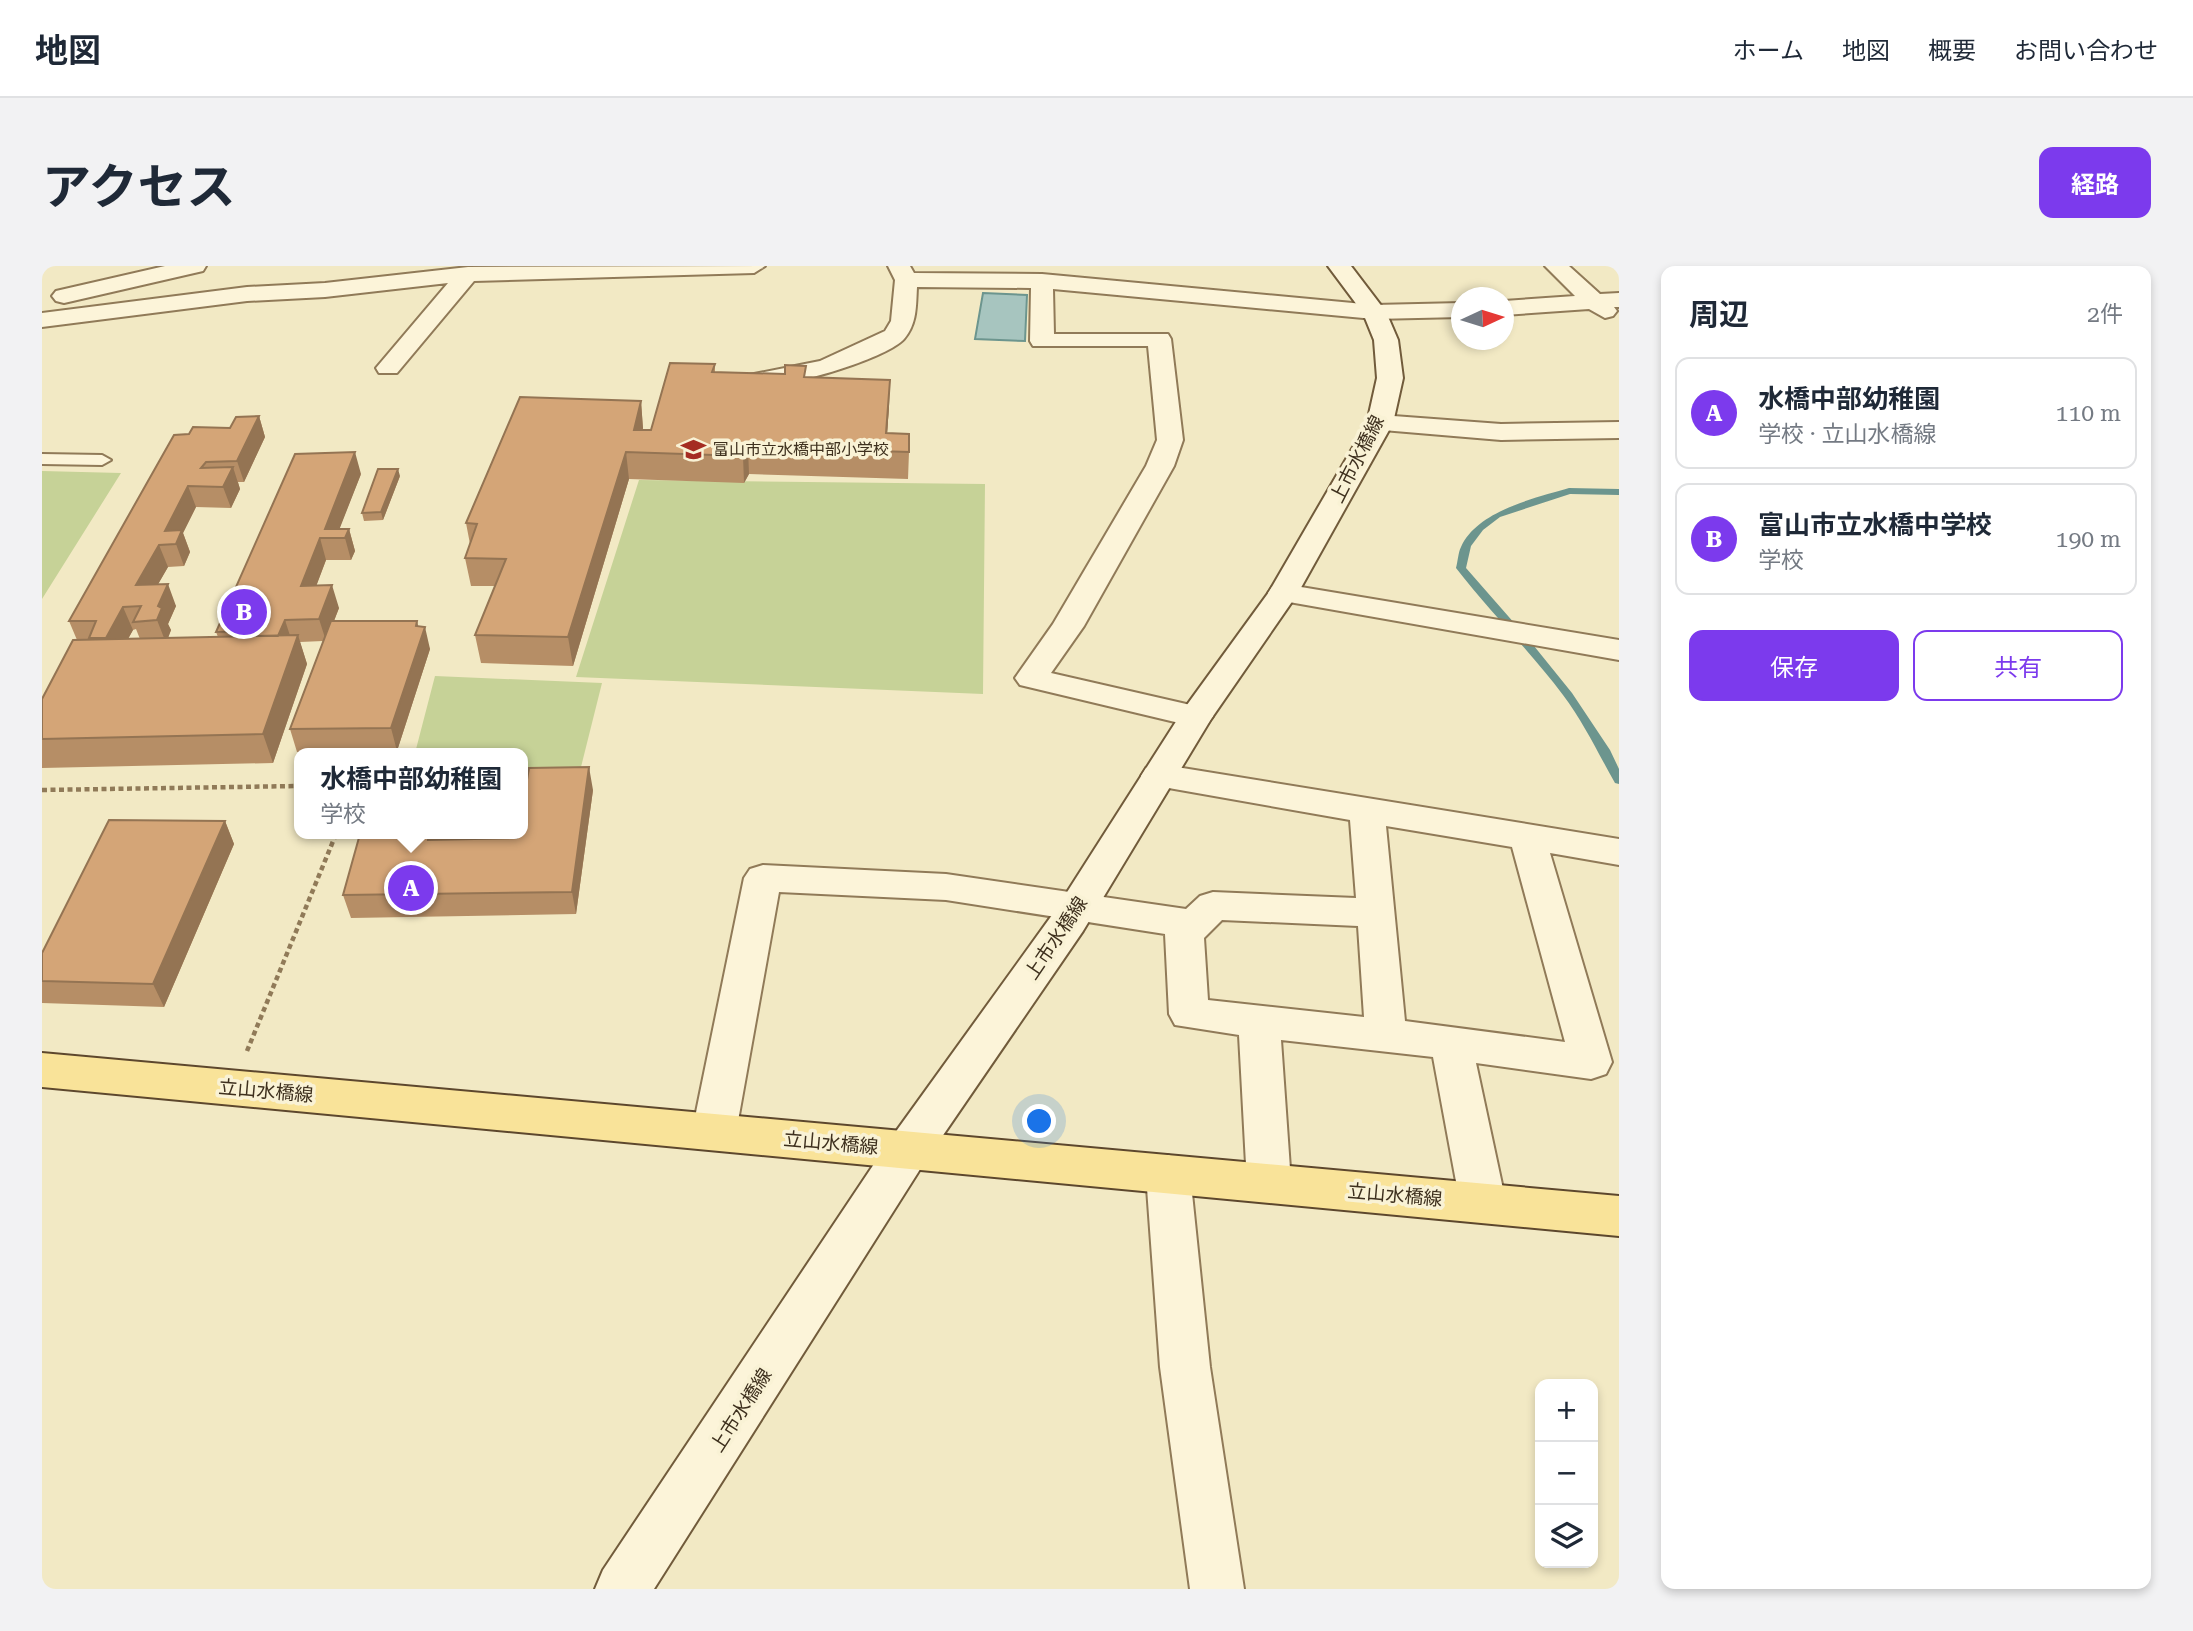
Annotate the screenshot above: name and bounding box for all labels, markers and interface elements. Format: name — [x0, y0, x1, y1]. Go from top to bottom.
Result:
text: 地図 — [35, 31, 101, 70]
text: ホーム — [1733, 37, 1804, 65]
text: 地図 — [1842, 37, 1890, 65]
text: 概要 — [1928, 37, 1976, 65]
text: お問い合わせ — [2014, 37, 2158, 65]
button: 経路 — [2039, 147, 2151, 218]
text: アクセス — [42, 159, 236, 216]
north arrow — [1451, 287, 1514, 350]
text: 周辺 — [1689, 297, 1749, 332]
text: 2件 — [2087, 301, 2123, 328]
text: 水橋中部幼稚園 — [1758, 384, 1940, 414]
text: A — [1706, 400, 1722, 427]
text: 110 m — [2056, 400, 2121, 427]
street label: 上市水橋線 — [1325, 411, 1389, 507]
text: 学校 · 立山水橋線 — [1758, 421, 1936, 448]
school or university icon: 富山市立水橋中部小学校 — [679, 435, 707, 463]
place label: 富山市立水橋中部小学校 — [713, 440, 889, 459]
text: 富山市立水橋中学校 — [1758, 510, 1992, 540]
text: B — [1706, 526, 1722, 553]
text: 190 m — [2056, 526, 2121, 553]
text: 学校 — [1758, 547, 1804, 574]
pin: B — [221, 586, 267, 638]
button: 保存 — [1689, 630, 1899, 701]
button: 共有 — [1913, 630, 2123, 701]
popup — [294, 748, 528, 839]
text: 水橋中部幼稚園 — [320, 764, 502, 794]
text: 学校 — [320, 801, 366, 828]
pin: A — [388, 862, 434, 914]
street label: 上市水橋線 — [1020, 892, 1092, 984]
street label: 立山水橋線 — [218, 1075, 314, 1107]
your location — [1022, 1104, 1056, 1138]
street label: 立山水橋線 — [783, 1127, 879, 1159]
street label: 立山水橋線 — [1347, 1179, 1443, 1211]
street label: 上市水橋線 — [705, 1364, 777, 1456]
map controls — [1535, 1379, 1598, 1568]
button: + — [1535, 1379, 1598, 1442]
button: − — [1535, 1442, 1598, 1505]
button: layers — [1535, 1505, 1598, 1568]

